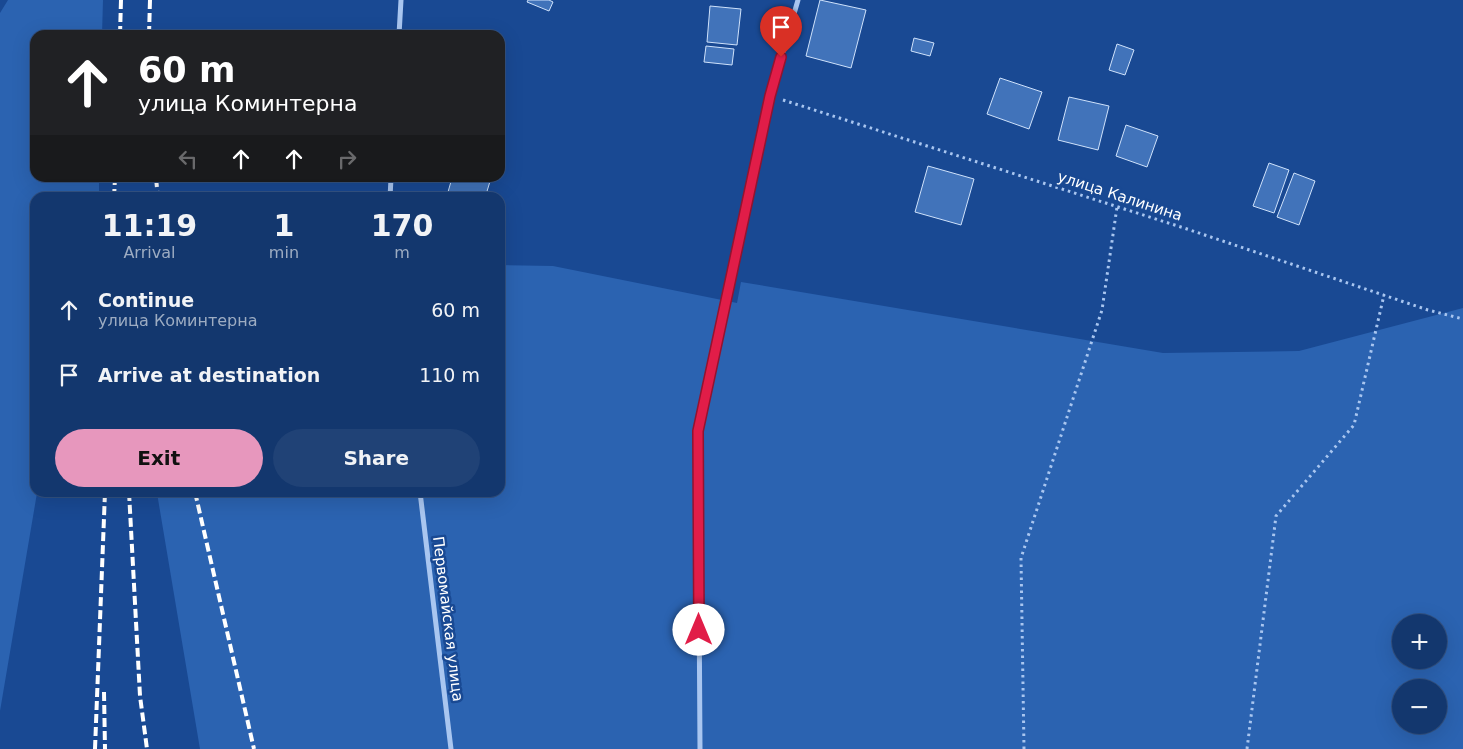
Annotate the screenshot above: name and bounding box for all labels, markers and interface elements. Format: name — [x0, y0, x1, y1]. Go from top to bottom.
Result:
pin — [760, 6, 802, 57]
icon: arrive — [767, 13, 795, 41]
icon: ahead — [55, 50, 120, 115]
text: 60 m — [138, 50, 235, 90]
text: улица Коминтерна — [138, 91, 357, 116]
icon: left — [174, 145, 202, 173]
icon: ahead — [227, 145, 255, 173]
icon: ahead — [280, 145, 308, 173]
icon: right — [333, 145, 361, 173]
street label: улица Калинина — [1055, 167, 1185, 225]
text: 11:19 — [102, 208, 197, 243]
text: 1 — [273, 208, 294, 243]
text: 170 — [371, 208, 433, 243]
text: Arrival — [123, 243, 175, 262]
text: min — [269, 243, 299, 262]
text: m — [394, 243, 410, 262]
text: Continue — [98, 289, 194, 311]
icon: ahead — [55, 296, 83, 324]
text: 60 m — [431, 299, 480, 321]
text: улица Коминтерна — [98, 311, 258, 330]
icon: arrive — [55, 361, 83, 389]
text: Arrive at destination — [98, 364, 320, 386]
text: 110 m — [419, 364, 480, 386]
button: Exit — [55, 429, 263, 487]
button: Share — [273, 429, 480, 487]
street label: Первомайская улица — [429, 535, 467, 703]
position arrow — [672, 603, 724, 655]
map controls — [1392, 614, 1447, 734]
button: + — [1392, 614, 1447, 669]
button: − — [1392, 679, 1447, 734]

